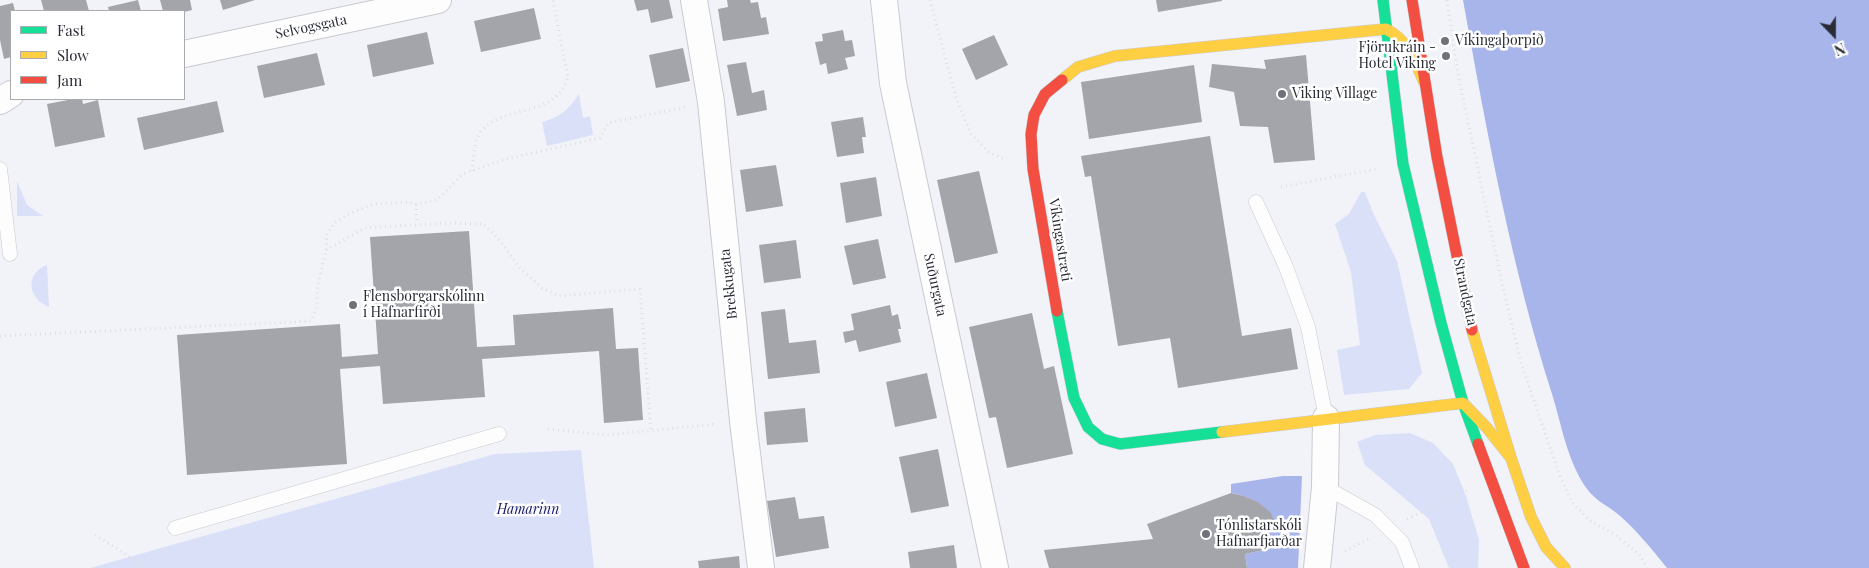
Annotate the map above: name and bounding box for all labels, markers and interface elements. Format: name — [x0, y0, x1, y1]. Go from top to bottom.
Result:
legend — [10, 10, 185, 100]
north arrow — [1809, 10, 1859, 60]
street label: Selvogsgata — [274, 11, 348, 43]
text: Fast — [57, 20, 85, 40]
place label: Víkingaþorpið — [1455, 33, 1544, 49]
marker: Víkingaþorpið — [1439, 35, 1451, 47]
text: N — [1832, 39, 1848, 60]
place label: Fjörukráin - Hotel Viking — [1358, 40, 1436, 72]
text: Slow — [57, 45, 89, 65]
marker: Fjörukráin - Hotel Viking — [1440, 50, 1452, 62]
text: Jam — [57, 70, 82, 90]
place label: Viking Village — [1292, 86, 1377, 102]
marker: Viking Village — [1276, 88, 1288, 100]
street label: Víkingastræti — [1045, 197, 1075, 283]
street label: Brekkugata — [717, 248, 741, 320]
street label: Suðurgata — [920, 252, 950, 318]
street label: Strandgata — [1450, 257, 1480, 327]
place label: Flensborgarskólinn í Hafnarfirði — [363, 289, 485, 322]
marker: Flensborgarskólinn í Hafnarfirði — [347, 299, 359, 311]
park label: Hamarinn — [497, 502, 559, 518]
place label: Tónlistarskóli Hafnarfjarðar — [1216, 518, 1302, 550]
marker: Tónlistarskóli Hafnarfjarðar — [1200, 528, 1212, 540]

